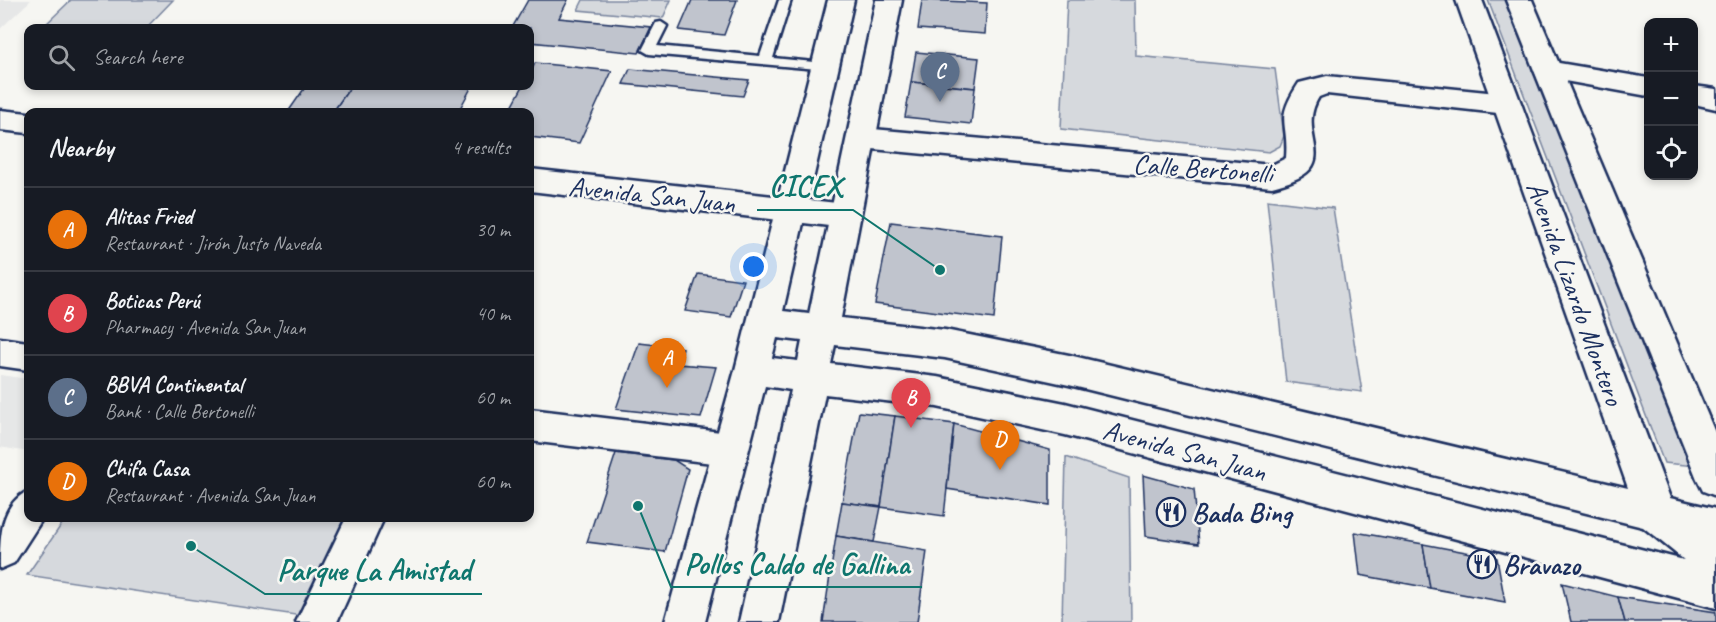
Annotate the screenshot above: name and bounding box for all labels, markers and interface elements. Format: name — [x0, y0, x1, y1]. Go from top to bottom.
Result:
map controls — [1644, 18, 1698, 180]
button: + — [1644, 18, 1698, 72]
search box — [24, 24, 534, 90]
icon: search — [45, 41, 78, 74]
text: Search here — [93, 43, 183, 71]
pin: C — [920, 52, 960, 102]
button: − — [1644, 72, 1698, 126]
button: locate — [1644, 126, 1698, 180]
text: Nearby — [48, 131, 113, 164]
text: 4 results — [451, 135, 510, 160]
street label: Calle Bertonelli — [1132, 146, 1278, 191]
callout: CICEX — [757, 162, 853, 210]
text: CICEX — [769, 167, 846, 205]
street label: Avenida San Juan — [567, 168, 737, 221]
street label: Avenida Lizardo Montero — [1519, 176, 1633, 412]
text: Alitas Fried — [105, 203, 192, 231]
text: A — [62, 217, 73, 242]
text: 30 m — [476, 217, 510, 242]
text: Restaurant · Jirón Justo Naveda — [105, 231, 321, 256]
your location — [739, 252, 768, 281]
text: Boticas Perú — [105, 287, 200, 315]
text: B — [62, 301, 73, 326]
text: 40 m — [476, 301, 510, 326]
text: Pharmacy · Avenida San Juan — [105, 315, 306, 340]
pin: A — [648, 338, 686, 388]
text: BBVA Continental — [105, 371, 243, 399]
pin: B — [892, 378, 930, 428]
text: C — [63, 385, 72, 410]
text: 60 m — [476, 385, 510, 410]
text: Bank · Calle Bertonelli — [105, 399, 254, 424]
street label: Avenida San Juan — [1100, 412, 1271, 489]
pin: D — [980, 420, 1020, 470]
text: Chifa Casa — [105, 455, 189, 483]
text: D — [62, 469, 73, 494]
text: 60 m — [476, 469, 510, 494]
text: Restaurant · Avenida San Juan — [105, 483, 315, 508]
place label: Bada Bing — [1192, 495, 1295, 530]
restaurant icon: Bada Bing — [1155, 496, 1187, 528]
callout: Pollos Caldo de Gallina — [671, 539, 922, 587]
text: Pollos Caldo de Gallina — [684, 545, 912, 583]
callout: Parque La Amistad — [265, 546, 482, 594]
place label: Bravazo — [1503, 547, 1582, 582]
restaurant icon: Bravazo — [1466, 548, 1498, 580]
text: Parque La Amistad — [277, 551, 476, 589]

